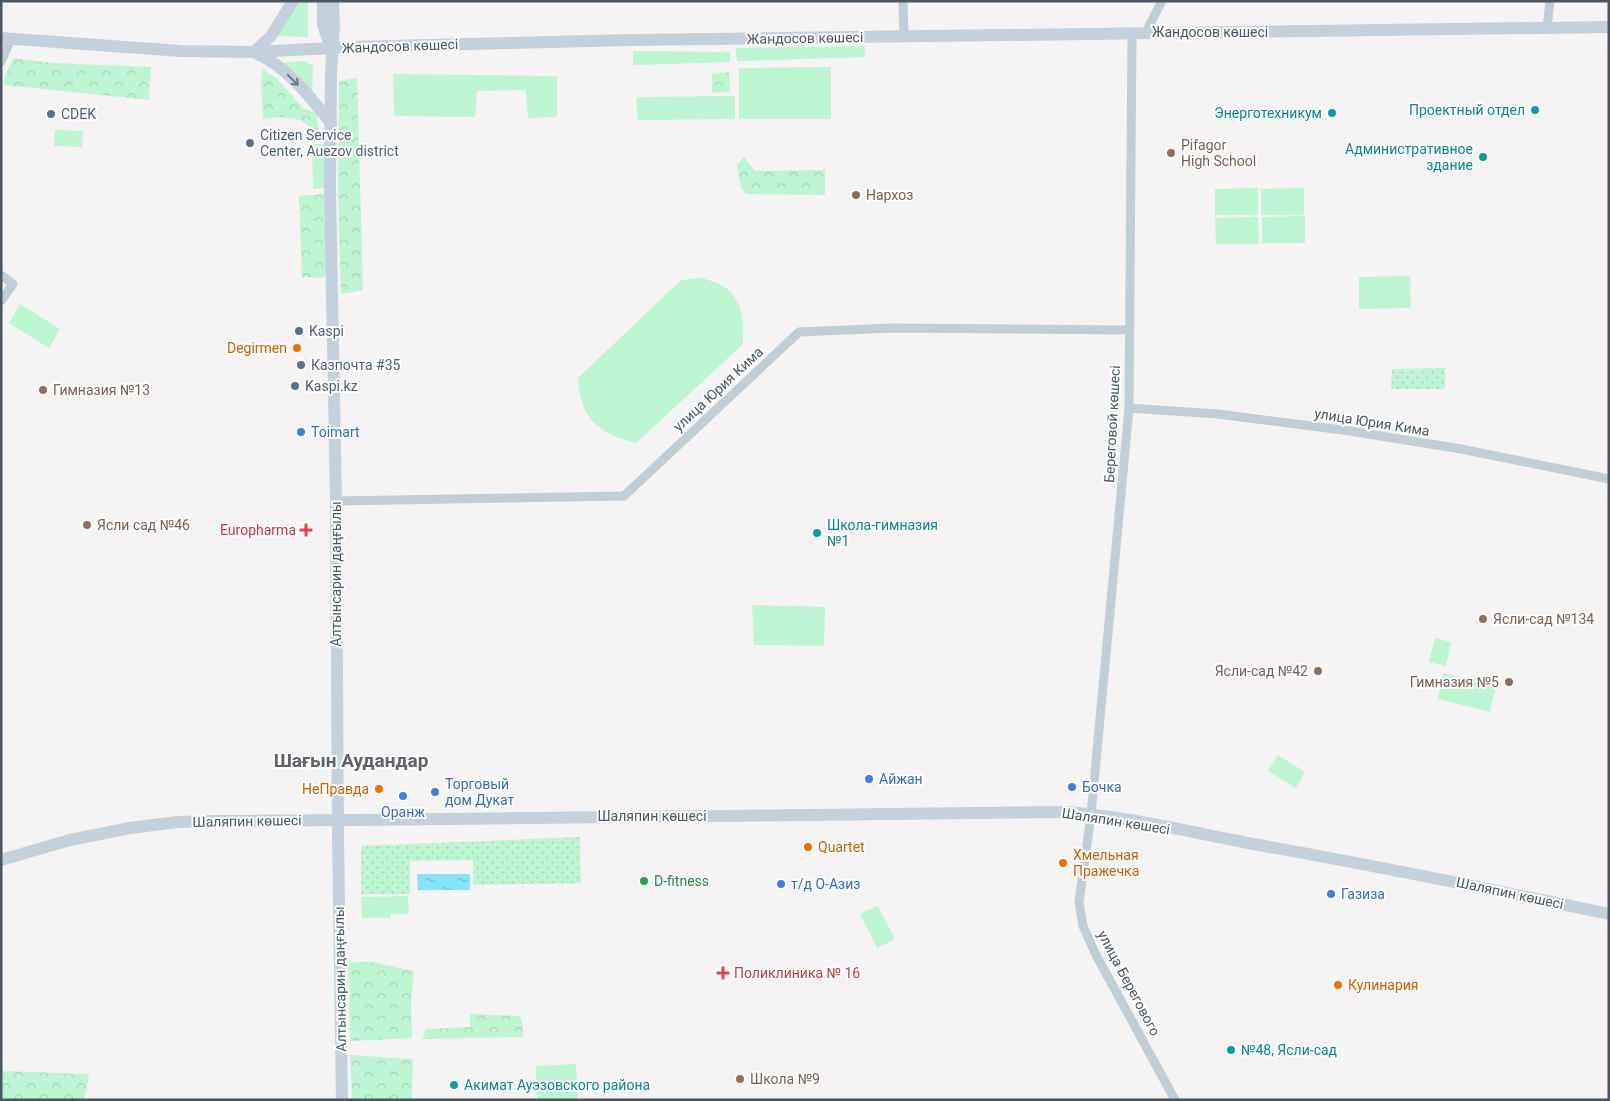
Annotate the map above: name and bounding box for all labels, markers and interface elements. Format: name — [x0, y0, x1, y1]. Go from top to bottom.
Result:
street label: Жандосов көшесі — [1152, 24, 1268, 40]
street label: Жандосов көшесі — [747, 29, 863, 47]
street label: Жандосов көшесі — [341, 36, 459, 56]
one-way arrow — [287, 74, 300, 86]
place label: Проектный отдел — [1409, 102, 1525, 118]
marker: Проектный отдел — [1529, 104, 1541, 116]
place label: Энерготехникум — [1214, 105, 1322, 121]
place label: CDEK — [61, 106, 96, 122]
marker: Энерготехникум — [1326, 107, 1338, 119]
marker: CDEK — [45, 108, 57, 120]
place label: Citizen Service Center, Auezov district — [260, 127, 399, 159]
marker: Citizen Service Center, Auezov district — [244, 137, 256, 149]
place label: Pifagor High School — [1181, 137, 1256, 169]
place label: Административное здание — [1345, 141, 1473, 173]
marker: Pifagor High School — [1165, 147, 1177, 159]
marker: Административное здание — [1477, 151, 1489, 163]
place label: Нархоз — [866, 187, 913, 203]
marker: Нархоз — [850, 189, 862, 201]
place label: Kaspi — [309, 323, 344, 339]
marker: Kaspi — [293, 325, 305, 337]
place label: Degirmen — [227, 340, 287, 356]
marker: Degirmen — [291, 342, 303, 354]
street label: улица Юрия Кима — [670, 343, 766, 435]
place label: Казпочта #35 — [311, 357, 401, 373]
marker: Казпочта #35 — [295, 359, 307, 371]
street label: Береговой көшесі — [1101, 365, 1123, 483]
place label: Kaspi.kz — [305, 378, 358, 394]
marker: Kaspi.kz — [289, 380, 301, 392]
place label: Гимназия №13 — [53, 382, 150, 398]
marker: Гимназия №13 — [37, 384, 49, 396]
street label: улица Юрия Кима — [1313, 405, 1431, 439]
place label: Toimart — [311, 424, 360, 440]
marker: Toimart — [295, 426, 307, 438]
street label: Алтынсарин даңғылы — [328, 501, 344, 647]
place label: Ясли сад №46 — [97, 517, 190, 533]
place label: Школа-гимназия №1 — [827, 517, 938, 549]
marker: Ясли сад №46 — [81, 519, 93, 531]
place label: Europharma — [220, 522, 296, 538]
marker: Europharma — [300, 524, 312, 536]
marker: Школа-гимназия №1 — [811, 527, 823, 539]
place label: Ясли-сад №134 — [1493, 611, 1594, 627]
marker: Ясли-сад №134 — [1477, 613, 1489, 625]
place label: Ясли-сад №42 — [1215, 663, 1308, 679]
marker: Ясли-сад №42 — [1312, 665, 1324, 677]
place label: Гимназия №5 — [1410, 674, 1499, 690]
marker: Гимназия №5 — [1503, 676, 1515, 688]
district label: Шағын Аудандар — [274, 749, 429, 772]
place label: Айжан — [879, 771, 923, 787]
marker: Айжан — [863, 773, 875, 785]
place label: Торговый дом Дукат — [445, 776, 515, 808]
place label: Бочка — [1082, 779, 1122, 795]
place label: НеПравда — [302, 781, 369, 797]
marker: Бочка — [1066, 781, 1078, 793]
marker: НеПравда — [373, 783, 385, 795]
marker: Торговый дом Дукат — [429, 786, 441, 798]
marker: Оранж — [397, 790, 409, 802]
place label: Оранж — [381, 804, 425, 820]
street label: Шаляпин көшесі — [1061, 805, 1171, 837]
street label: Шаляпин көшесі — [597, 808, 707, 824]
street label: Шаляпин көшесі — [192, 812, 302, 830]
place label: Quartet — [818, 839, 865, 855]
marker: Quartet — [802, 841, 814, 853]
place label: Хмельная Пражечка — [1073, 847, 1139, 879]
marker: Хмельная Пражечка — [1057, 857, 1069, 869]
place label: D-fitness — [654, 873, 709, 889]
street label: Шаляпин көшесі — [1455, 874, 1565, 912]
marker: D-fitness — [638, 875, 650, 887]
place label: т/д О-Азиз — [791, 876, 860, 892]
marker: т/д О-Азиз — [775, 878, 787, 890]
place label: Газиза — [1341, 886, 1385, 902]
marker: Газиза — [1325, 888, 1337, 900]
street label: Алтынсарин даңғылы — [331, 906, 349, 1052]
street label: улица Берегового — [1094, 928, 1164, 1038]
place label: Поликлиника № 16 — [734, 965, 860, 981]
marker: Поликлиника № 16 — [716, 966, 730, 980]
place label: Кулинария — [1348, 977, 1419, 993]
marker: Кулинария — [1332, 979, 1344, 991]
place label: №48, Ясли-сад — [1241, 1042, 1338, 1058]
marker: №48, Ясли-сад — [1225, 1044, 1237, 1056]
place label: Школа №9 — [750, 1071, 820, 1087]
marker: Школа №9 — [734, 1073, 746, 1085]
place label: Акимат Ауэзовского района — [464, 1077, 650, 1093]
marker: Акимат Ауэзовского района — [448, 1079, 460, 1091]

